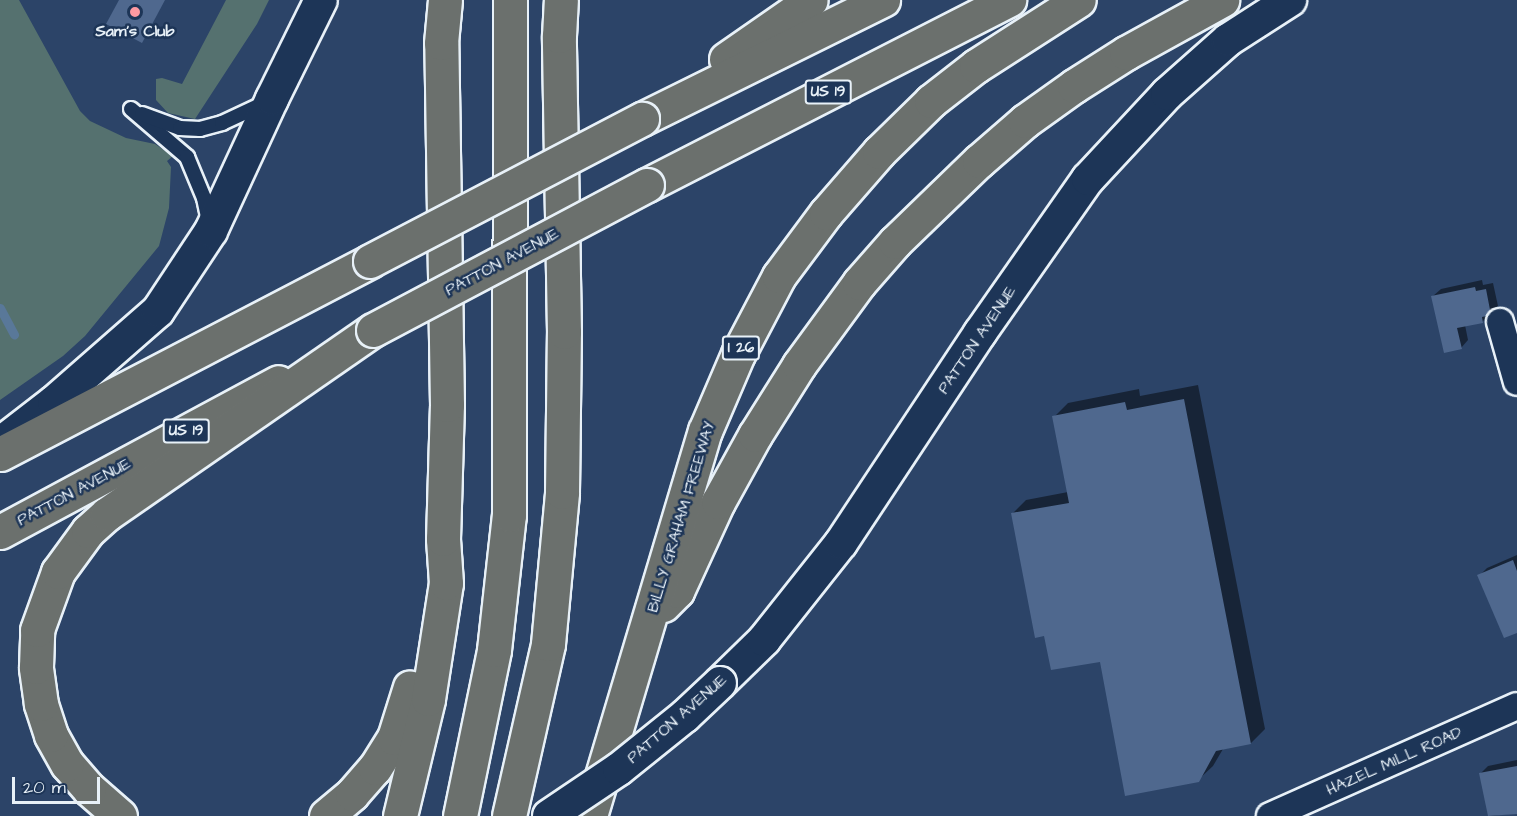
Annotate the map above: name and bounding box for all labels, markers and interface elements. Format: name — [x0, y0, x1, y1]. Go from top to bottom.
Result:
marker: Sam's Club — [128, 5, 142, 19]
place label: Sam's Club — [96, 21, 174, 41]
road number: US 19 — [804, 80, 852, 104]
street label: PATTON AVENUE — [442, 224, 562, 300]
street label: PATTON AVENUE — [934, 282, 1020, 398]
road number: I 26 — [722, 336, 760, 360]
road number: US 19 — [162, 419, 210, 443]
street label: BILLY GRAHAM FREEWAY — [643, 419, 719, 615]
street label: PATTON AVENUE — [14, 454, 134, 530]
street label: PATTON AVENUE — [623, 670, 731, 768]
street label: HAZEL MILL ROAD — [1323, 722, 1465, 800]
scale bar — [15, 765, 104, 803]
text: 20 m — [23, 775, 66, 800]

